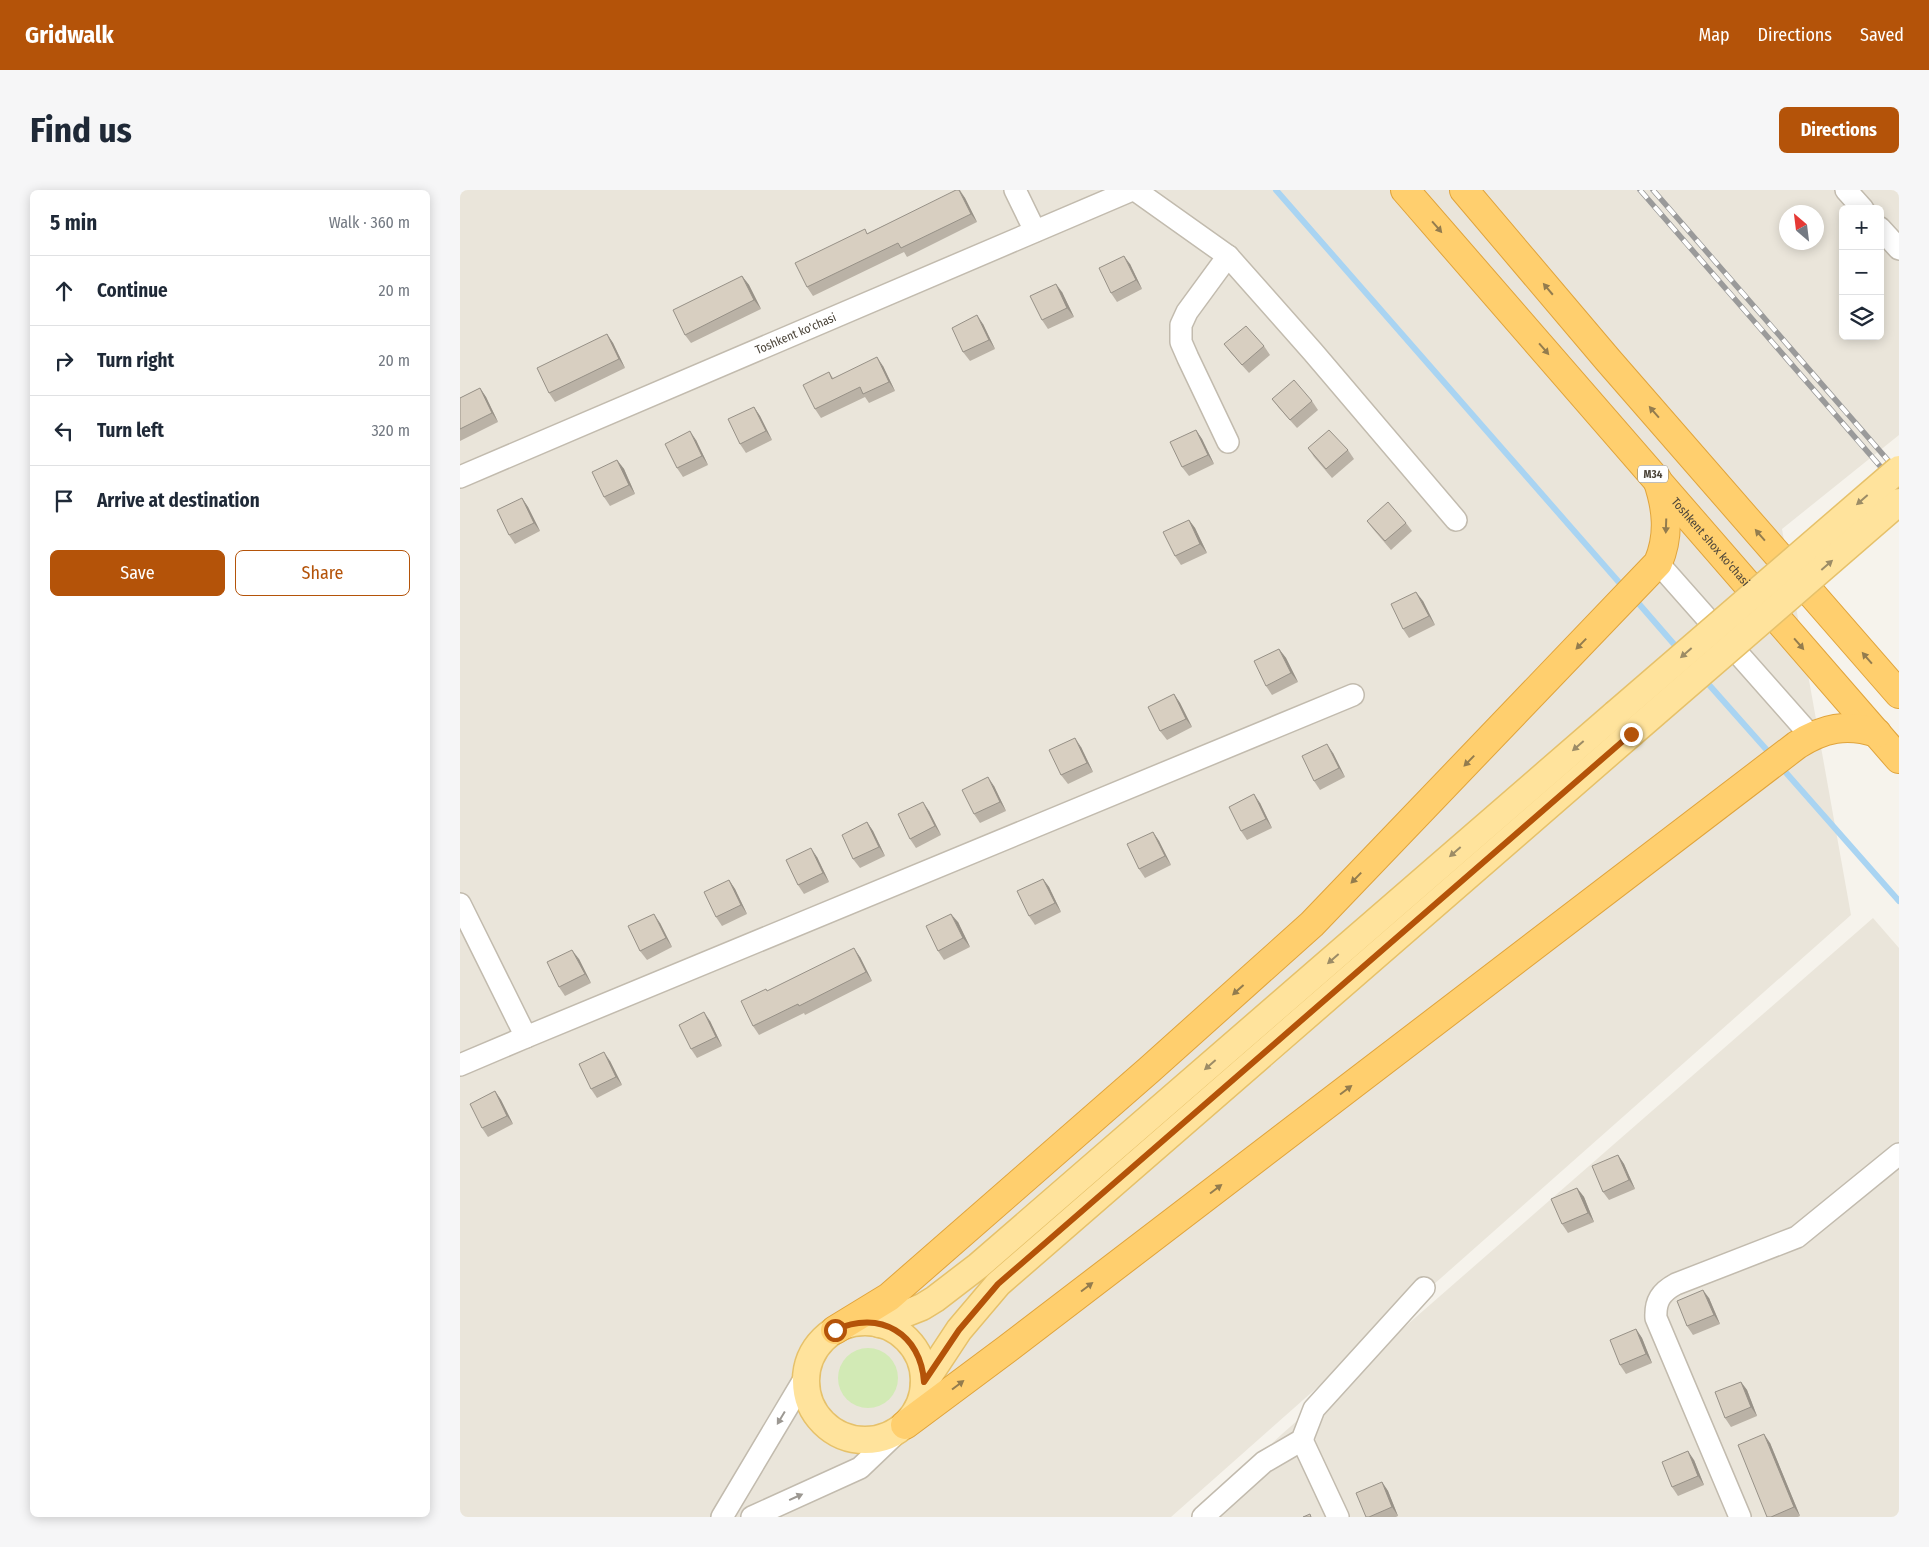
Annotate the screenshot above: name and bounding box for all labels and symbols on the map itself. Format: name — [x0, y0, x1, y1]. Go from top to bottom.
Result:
north arrow — [1779, 205, 1824, 250]
one-way arrow — [1431, 220, 1443, 232]
one-way arrow — [1543, 283, 1554, 295]
street label: Toshkent ko'chasi — [753, 310, 838, 357]
one-way arrow — [1538, 343, 1550, 355]
one-way arrow — [1648, 407, 1660, 419]
road number: M34 — [1638, 466, 1668, 482]
street label: Toshkent shox ko'chasi — [1668, 495, 1753, 589]
one-way arrow — [1856, 495, 1869, 506]
one-way arrow — [1662, 519, 1670, 535]
one-way arrow — [1755, 529, 1766, 542]
one-way arrow — [1820, 559, 1833, 570]
one-way arrow — [1575, 638, 1587, 650]
one-way arrow — [1793, 638, 1805, 650]
one-way arrow — [1680, 647, 1693, 658]
one-way arrow — [1861, 652, 1873, 664]
route end — [1620, 723, 1643, 746]
one-way arrow — [1573, 740, 1585, 752]
one-way arrow — [1463, 755, 1475, 767]
one-way arrow — [1449, 847, 1462, 858]
one-way arrow — [1350, 872, 1362, 884]
one-way arrow — [1326, 953, 1339, 964]
one-way arrow — [1233, 984, 1245, 996]
one-way arrow — [1204, 1059, 1216, 1071]
one-way arrow — [1339, 1085, 1353, 1095]
one-way arrow — [1210, 1183, 1223, 1194]
one-way arrow — [1080, 1282, 1093, 1293]
route start — [824, 1319, 847, 1342]
one-way arrow — [951, 1380, 964, 1391]
one-way arrow — [777, 1411, 786, 1424]
one-way arrow — [789, 1493, 803, 1501]

